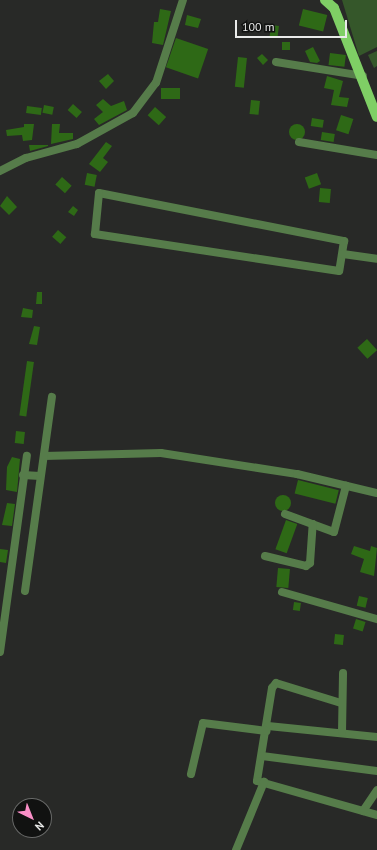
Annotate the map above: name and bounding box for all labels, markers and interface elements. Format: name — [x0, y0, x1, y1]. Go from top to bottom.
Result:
scale bar — [237, 12, 349, 38]
text: 100 m — [242, 19, 275, 34]
north arrow — [12, 798, 52, 838]
text: N — [32, 818, 47, 834]

